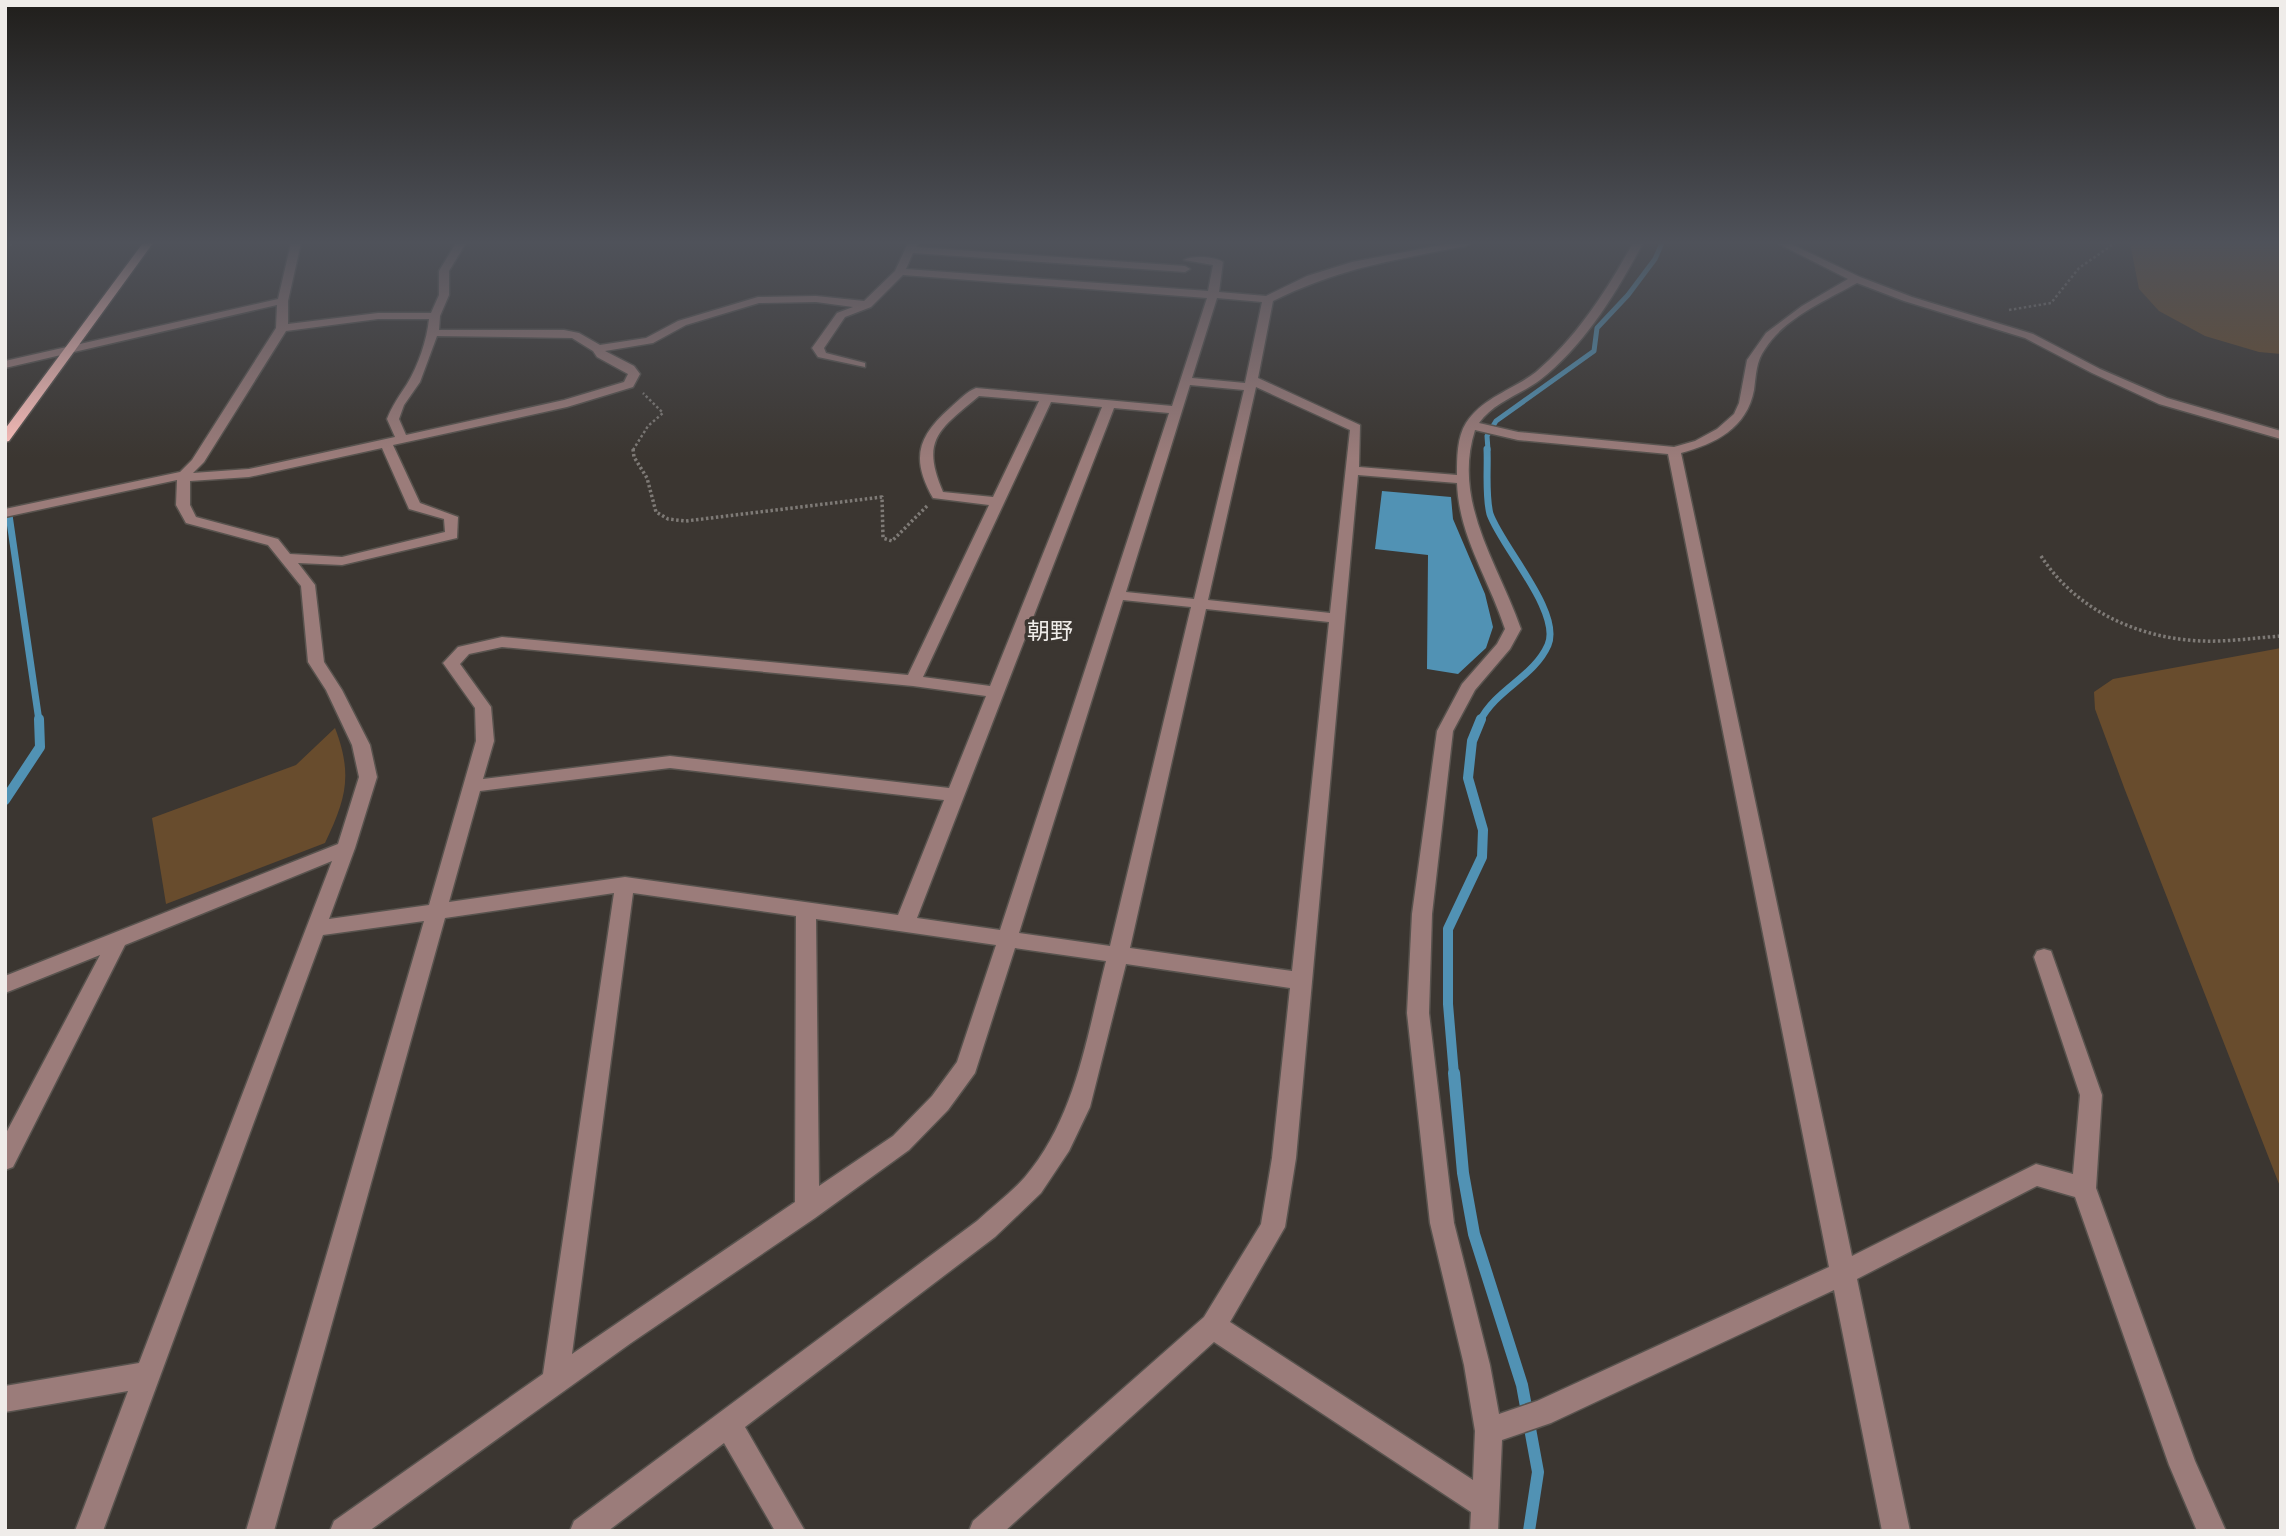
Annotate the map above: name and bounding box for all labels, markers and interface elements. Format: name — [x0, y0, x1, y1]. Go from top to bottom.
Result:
district label: 朝野 — [1027, 618, 1073, 645]

